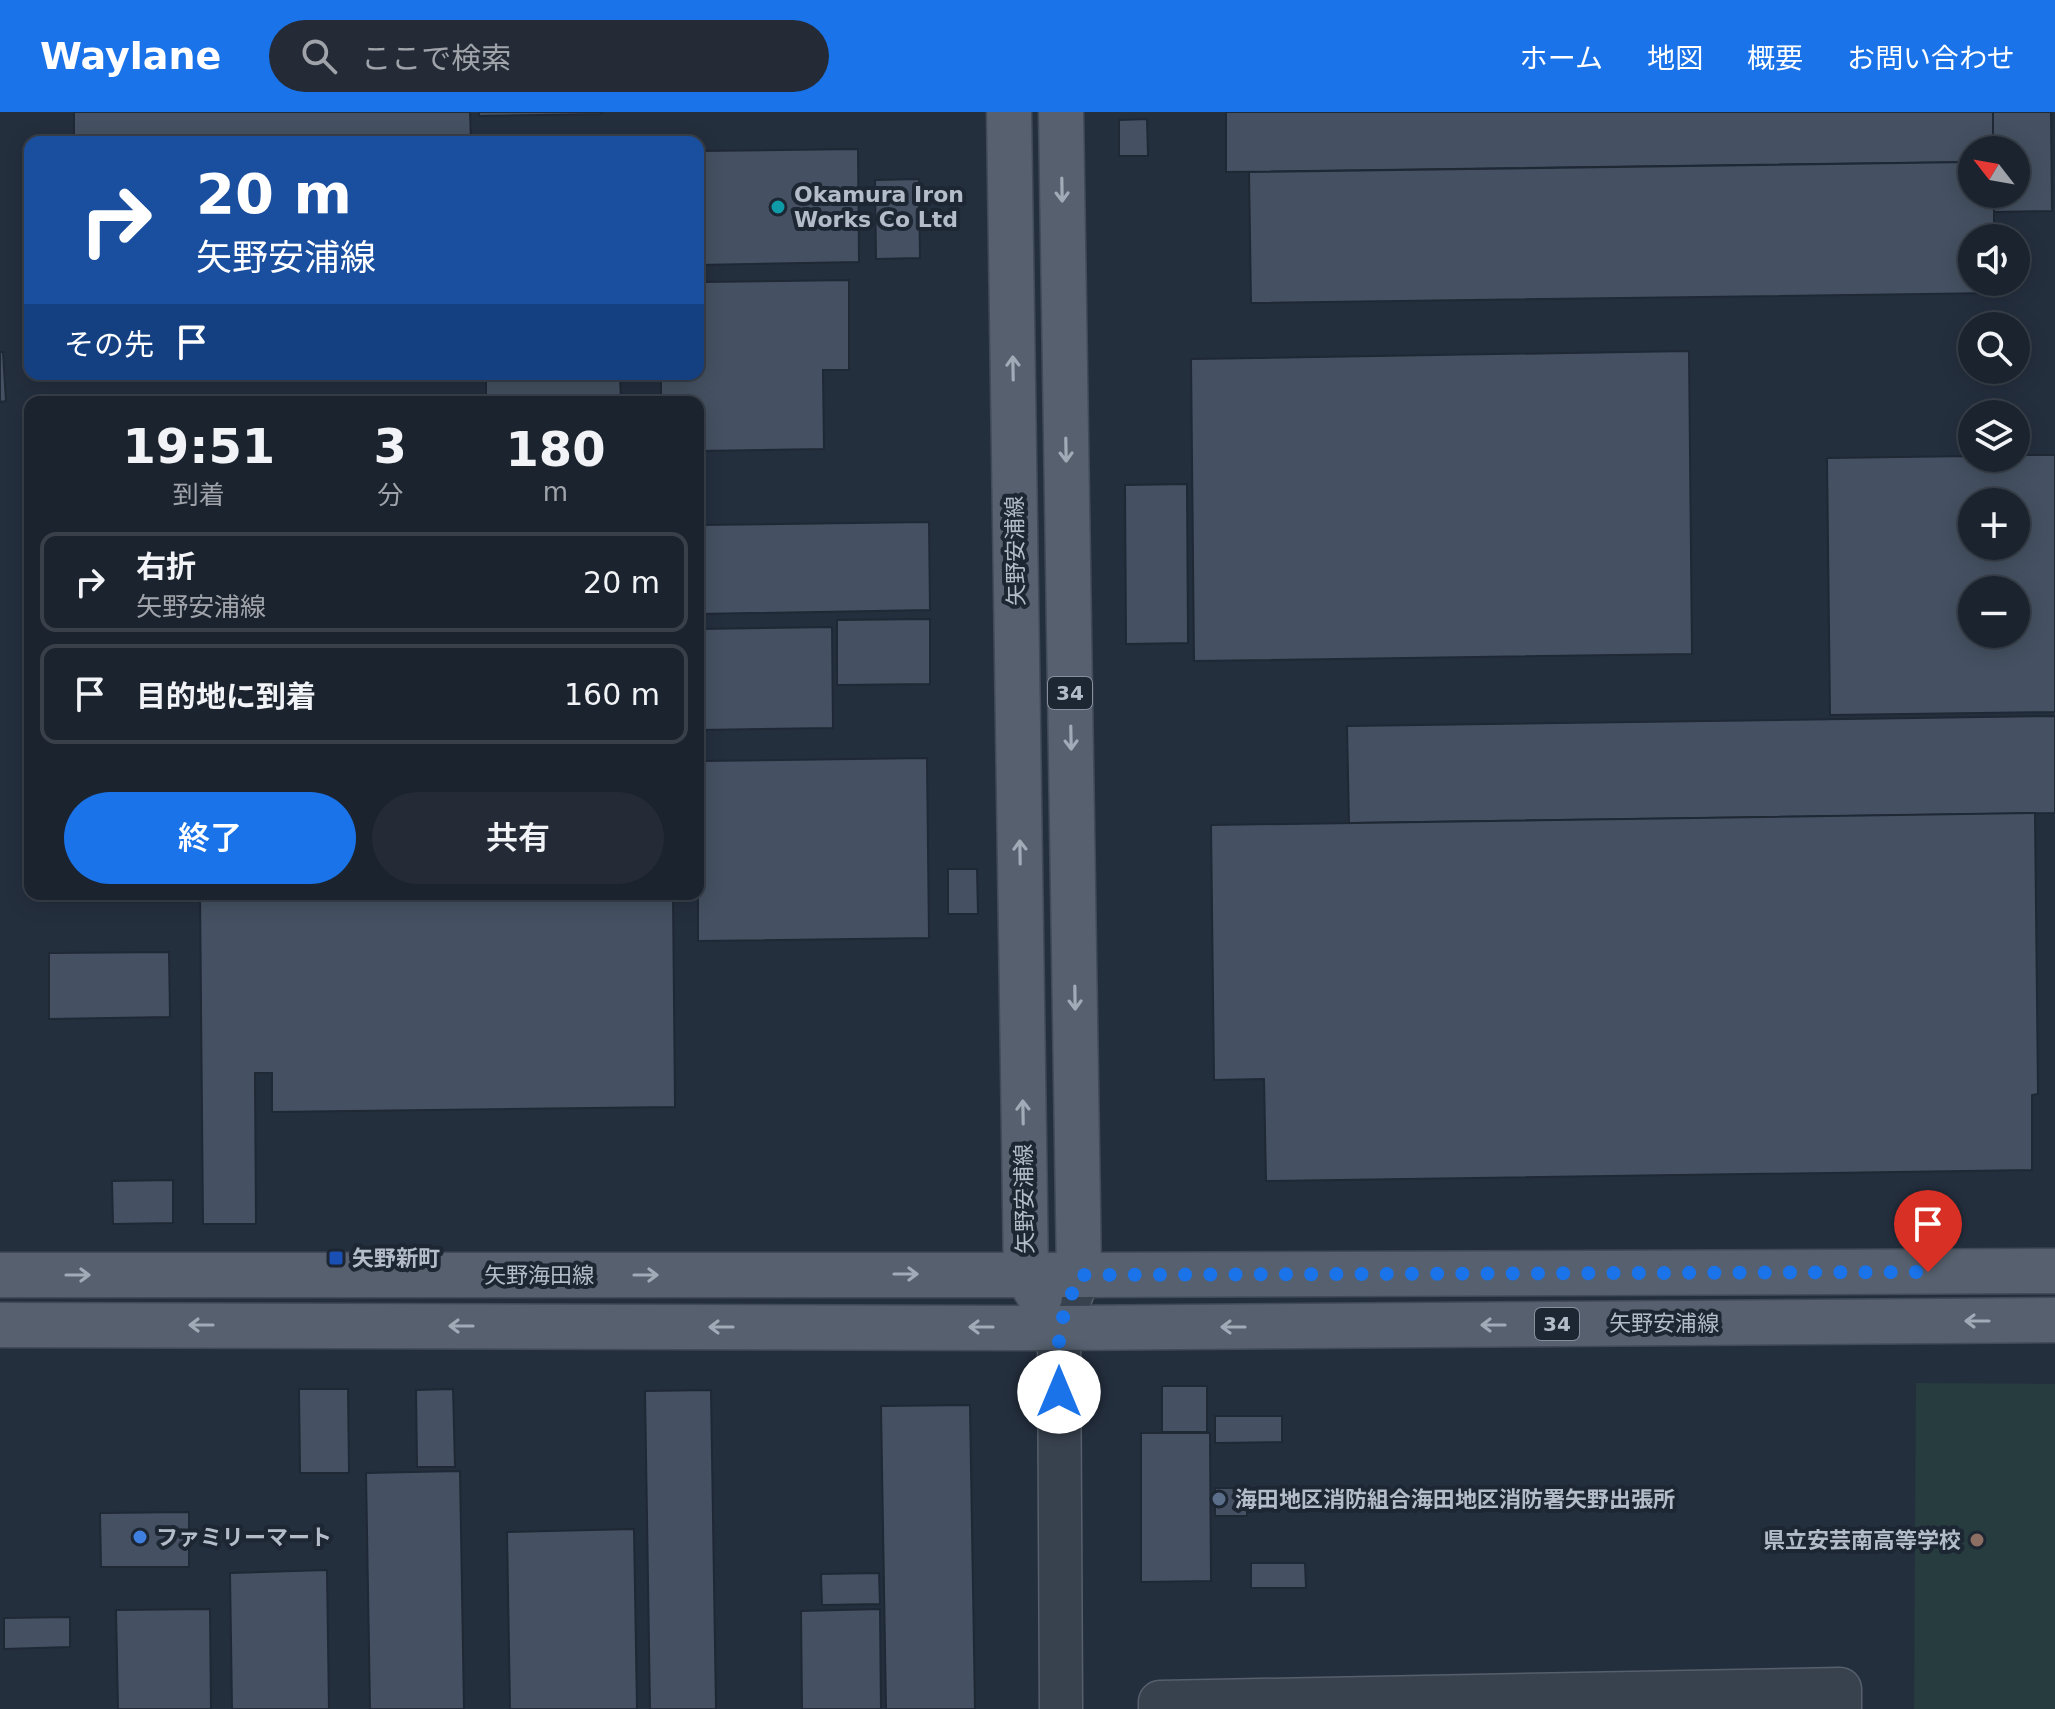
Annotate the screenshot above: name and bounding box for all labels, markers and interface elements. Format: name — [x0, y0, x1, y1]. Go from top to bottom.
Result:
search box — [269, 20, 829, 92]
text: Waylane — [40, 34, 221, 78]
icon: search — [297, 34, 341, 78]
text: ここで検索 — [361, 41, 511, 76]
text: ホーム — [1520, 42, 1603, 75]
text: 地図 — [1647, 42, 1703, 75]
text: 概要 — [1747, 42, 1803, 75]
text: お問い合わせ — [1847, 42, 2015, 75]
north arrow — [1958, 136, 2030, 208]
map controls — [1958, 136, 2030, 648]
text: 20 m — [196, 161, 352, 226]
icon: right — [64, 168, 168, 272]
one-way arrow — [1054, 176, 1070, 203]
place label: Okamura Iron Works Co Ltd — [794, 182, 964, 232]
marker: Okamura Iron Works Co Ltd — [769, 198, 787, 216]
button: sound — [1958, 224, 2030, 296]
text: 矢野安浦線 — [196, 237, 376, 278]
button: search — [1958, 312, 2030, 384]
icon: arrive — [170, 320, 214, 364]
text: その先 — [64, 327, 154, 362]
one-way arrow — [1005, 355, 1021, 382]
button: layers — [1958, 400, 2030, 472]
text: 19:51 — [122, 418, 275, 474]
text: 3 — [374, 418, 407, 474]
text: 180 — [505, 421, 606, 477]
one-way arrow — [1058, 436, 1074, 463]
text: m — [543, 477, 568, 507]
text: 到着 — [173, 480, 225, 510]
text: 分 — [377, 480, 403, 510]
button: + — [1958, 488, 2030, 560]
street label: 矢野安浦線 — [1002, 496, 1029, 606]
text: 右折 — [136, 549, 196, 584]
icon: right — [68, 560, 112, 604]
text: 20 m — [583, 565, 660, 600]
button: − — [1958, 576, 2030, 648]
text: 矢野安浦線 — [136, 592, 266, 622]
icon: arrive — [68, 672, 112, 716]
text: 160 m — [564, 677, 660, 712]
road number: 34 — [1048, 677, 1092, 709]
text: 目的地に到着 — [136, 679, 316, 714]
one-way arrow — [1063, 724, 1078, 751]
button: 終了 — [64, 792, 356, 884]
button: 共有 — [372, 792, 664, 884]
one-way arrow — [1012, 839, 1027, 866]
one-way arrow — [1067, 984, 1082, 1011]
one-way arrow — [1015, 1099, 1031, 1126]
street label: 矢野安浦線 — [1011, 1144, 1038, 1254]
pin — [1894, 1190, 1962, 1272]
icon: arrive — [1906, 1202, 1950, 1246]
place label: 矢野新町 — [352, 1246, 440, 1271]
marker: 矢野新町 — [327, 1249, 345, 1267]
street label: 矢野海田線 — [484, 1263, 594, 1288]
one-way arrow — [892, 1266, 919, 1282]
one-way arrow — [64, 1267, 91, 1283]
one-way arrow — [632, 1267, 659, 1283]
road number: 34 — [1535, 1308, 1579, 1340]
street label: 矢野安浦線 — [1609, 1311, 1719, 1336]
one-way arrow — [1964, 1313, 1991, 1329]
one-way arrow — [188, 1317, 215, 1333]
one-way arrow — [1480, 1317, 1507, 1333]
one-way arrow — [448, 1318, 475, 1334]
one-way arrow — [708, 1319, 735, 1335]
one-way arrow — [1220, 1319, 1247, 1335]
one-way arrow — [968, 1320, 995, 1335]
position arrow — [1017, 1350, 1101, 1434]
place label: 海田地区消防組合海田地区消防署矢野出張所 — [1235, 1487, 1675, 1512]
marker: 海田地区消防組合海田地区消防署矢野出張所 — [1210, 1490, 1228, 1508]
place label: ファミリーマート — [156, 1525, 332, 1550]
marker: ファミリーマート — [131, 1528, 149, 1546]
place label: 県立安芸南高等学校 — [1763, 1528, 1961, 1553]
marker: 県立安芸南高等学校 — [1968, 1531, 1986, 1549]

